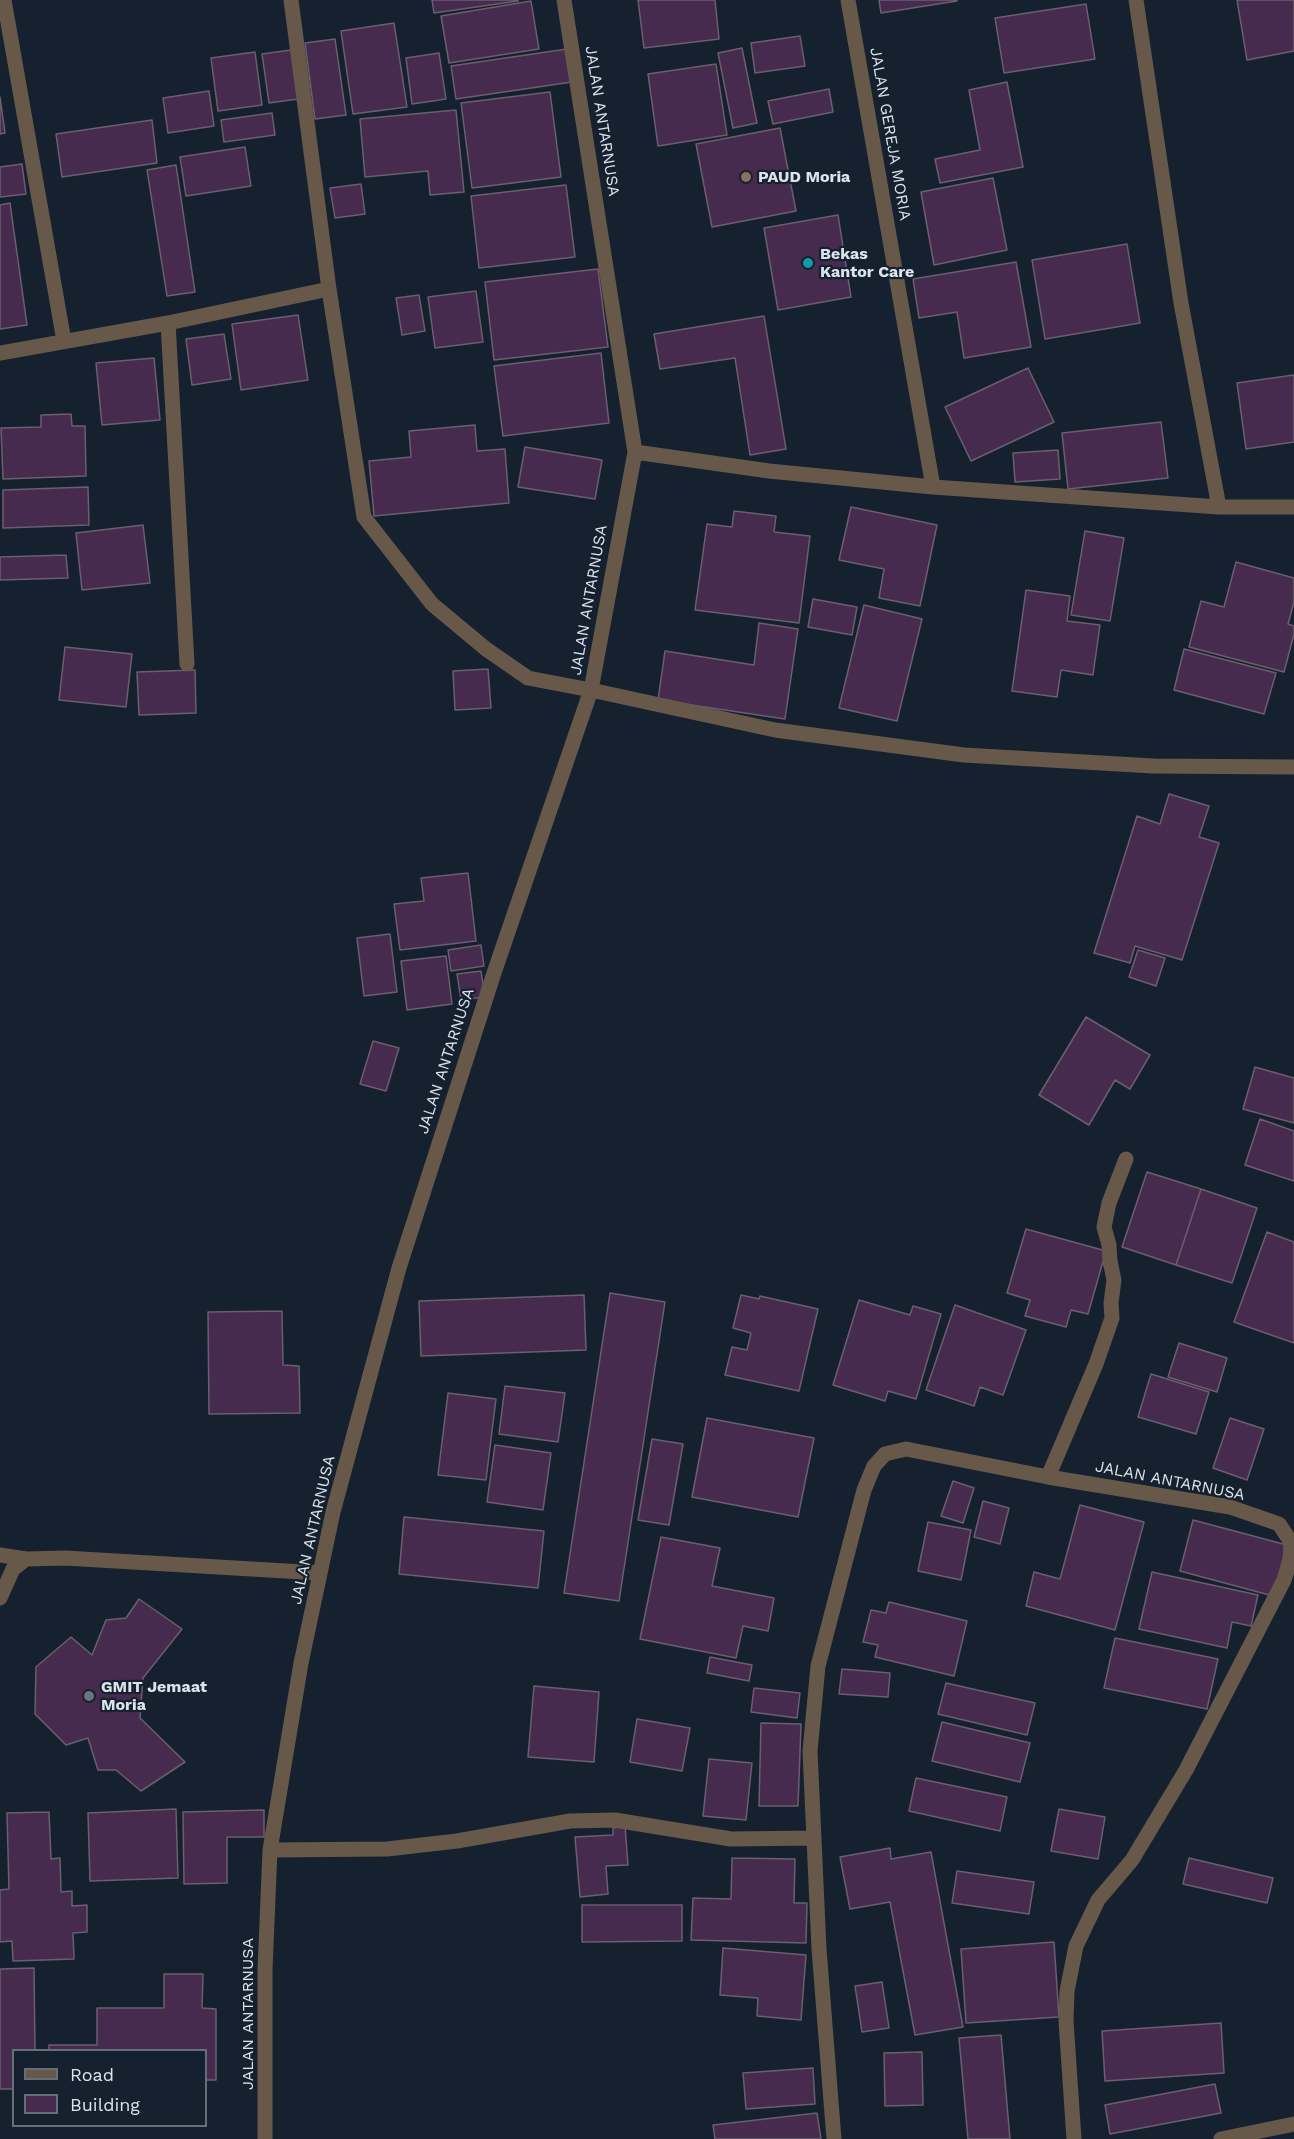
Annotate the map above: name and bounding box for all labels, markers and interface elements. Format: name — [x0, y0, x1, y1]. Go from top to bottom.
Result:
street label: JALAN ANTARNUSA — [581, 44, 623, 198]
street label: JALAN GEREJA MORIA — [865, 46, 915, 222]
place label: PAUD Moria — [758, 167, 850, 187]
marker: PAUD Moria — [739, 170, 753, 184]
place label: Bekas Kantor Care — [820, 244, 914, 282]
marker: Bekas Kantor Care — [801, 256, 815, 270]
street label: JALAN ANTARNUSA — [566, 523, 612, 677]
street label: JALAN ANTARNUSA — [413, 986, 479, 1136]
street label: JALAN ANTARNUSA — [287, 1454, 339, 1606]
street label: JALAN ANTARNUSA — [1094, 1457, 1246, 1505]
place label: GMIT Jemaat Moria — [101, 1677, 207, 1715]
marker: GMIT Jemaat Moria — [82, 1689, 96, 1703]
street label: JALAN ANTARNUSA — [238, 1938, 258, 2090]
legend — [12, 2049, 207, 2127]
text: Road — [70, 2064, 114, 2085]
text: Building — [70, 2094, 140, 2115]

